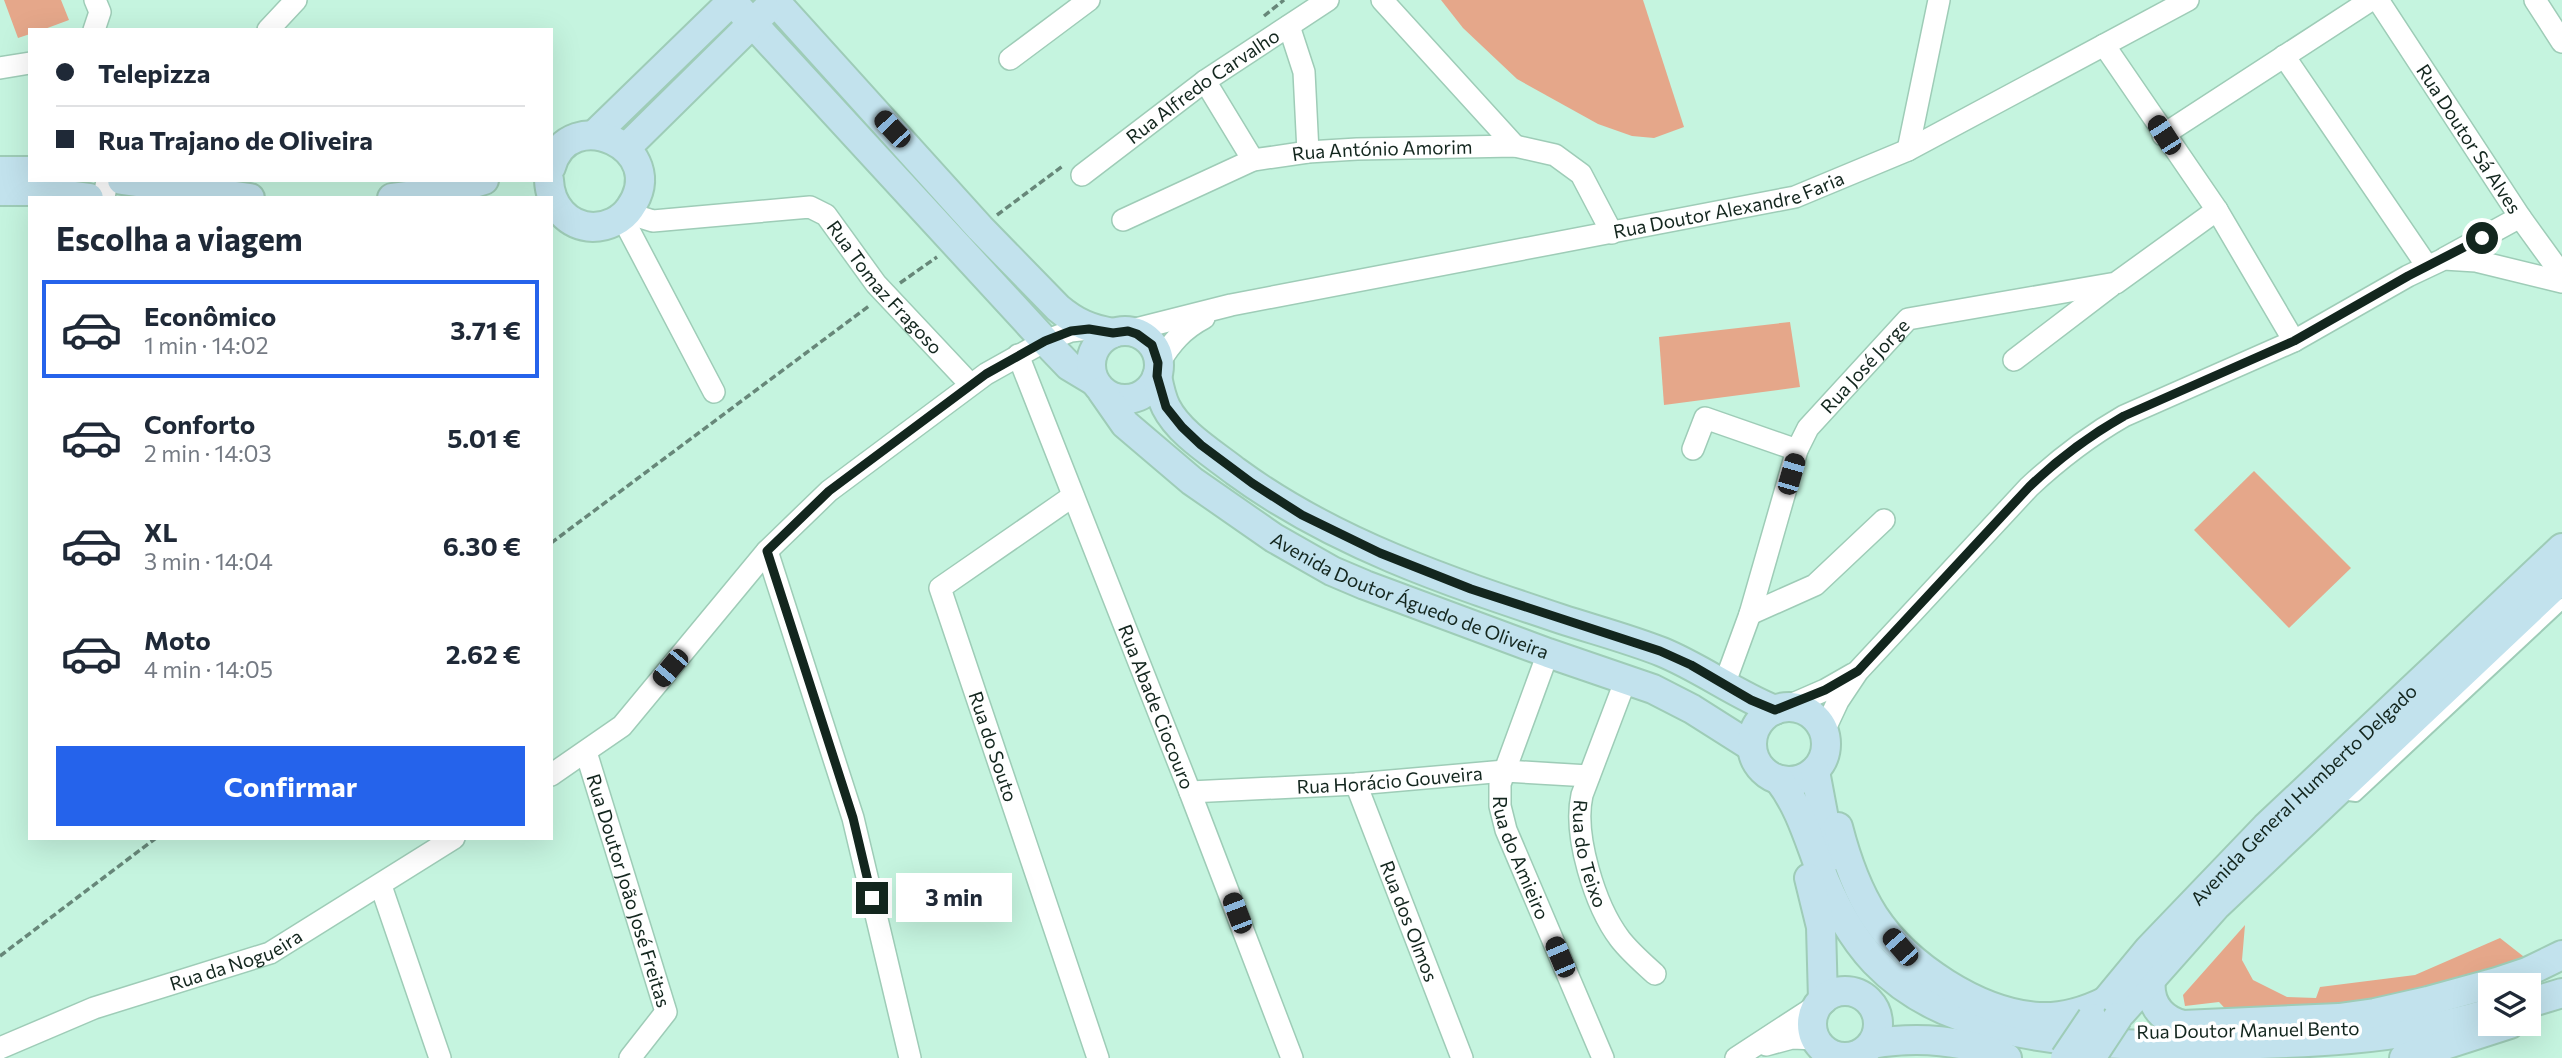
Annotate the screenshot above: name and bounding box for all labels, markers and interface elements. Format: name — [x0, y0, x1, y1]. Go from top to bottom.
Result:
street label: Rua Alfredo Carvalho — [1121, 23, 1283, 148]
text: Telepizza — [98, 57, 210, 88]
street label: Rua Doutor Sá Alves — [2412, 60, 2527, 218]
car — [870, 106, 915, 152]
car — [2144, 112, 2185, 158]
text: Rua Trajano de Oliveira — [98, 124, 373, 155]
street label: Rua António Amorim — [1290, 135, 1473, 165]
street label: Rua Doutor Alexandre Faria — [1611, 166, 1847, 243]
street label: Rua Tomaz Fragoso — [823, 216, 948, 359]
text: Escolha a viagem — [56, 218, 303, 258]
route start — [2466, 222, 2498, 254]
icon: car — [60, 298, 123, 361]
text: Econômico — [144, 300, 276, 331]
street label: Rua José Jorge — [1815, 313, 1914, 418]
text: 3.71 € — [450, 314, 521, 345]
text: 1 min · 14:02 — [144, 331, 268, 359]
icon: car — [60, 406, 123, 469]
text: Conforto — [144, 408, 255, 439]
text: 5.01 € — [447, 422, 521, 453]
text: 2 min · 14:03 — [144, 439, 272, 467]
car — [1776, 451, 1807, 497]
icon: car — [60, 514, 123, 577]
text: XL — [144, 516, 178, 547]
street label: Avenida Doutor Águedo de Oliveira — [1267, 527, 1552, 663]
text: 6.30 € — [443, 530, 521, 561]
text: 3 min · 14:04 — [144, 547, 273, 575]
street label: Rua Abade Ciocouro — [1114, 621, 1200, 792]
icon: car — [60, 622, 123, 685]
text: Moto — [144, 624, 211, 655]
text: 2.62 € — [446, 638, 521, 669]
car — [649, 645, 692, 691]
text: 4 min · 14:05 — [144, 655, 273, 683]
street label: Avenida General Humberto Delgado — [2185, 679, 2421, 910]
street label: Rua do Souto — [965, 688, 1023, 805]
button: Confirmar — [56, 746, 525, 826]
street label: Rua Horácio Gouveira — [1296, 761, 1484, 798]
street label: Rua Doutor João José Freitas — [582, 771, 676, 1010]
street label: Rua do Amieiro — [1489, 796, 1555, 923]
street label: Rua do Teixo — [1569, 799, 1613, 911]
street label: Rua dos Olmos — [1376, 857, 1443, 985]
callout: 3 min — [896, 874, 1012, 922]
route end — [856, 882, 888, 914]
text: 3 min — [925, 883, 983, 911]
car — [1220, 890, 1255, 936]
street label: Rua da Nogueira — [166, 924, 306, 995]
car — [1879, 924, 1922, 970]
car — [1543, 934, 1578, 980]
map controls — [2478, 973, 2541, 1036]
button: layers — [2478, 973, 2541, 1036]
street label: Rua Doutor Manuel Bento — [2136, 1016, 2360, 1043]

